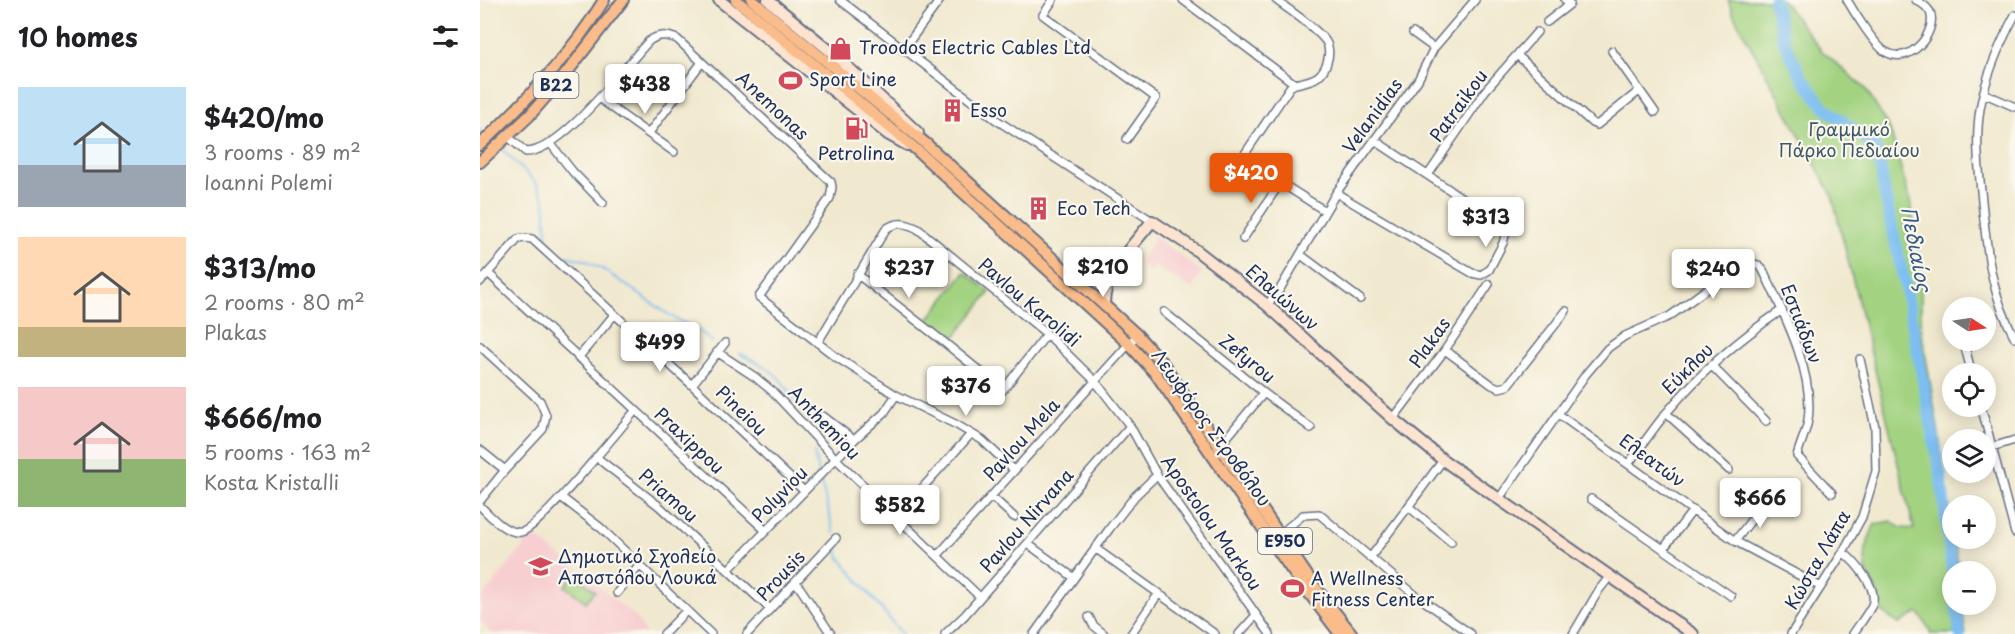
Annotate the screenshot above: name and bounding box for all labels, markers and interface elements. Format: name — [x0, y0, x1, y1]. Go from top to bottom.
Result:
text: 10 homes — [18, 17, 138, 56]
icon: filters — [429, 20, 462, 53]
place label: Troodos Electric Cables Ltd — [859, 33, 1091, 60]
shop icon: Troodos Electric Cables Ltd — [828, 35, 854, 61]
street label: Patraikou — [1422, 63, 1493, 147]
pin: $438 — [609, 64, 681, 115]
street label: Anemonas — [731, 64, 815, 146]
place label: Sport Line — [809, 65, 897, 92]
sports icon: Sport Line — [778, 67, 804, 93]
text: $438 — [619, 68, 671, 98]
road number: B22 — [534, 72, 578, 98]
street label: Velanidias — [1335, 72, 1408, 158]
place label: Esso — [970, 96, 1007, 123]
text: $420/mo — [204, 98, 324, 137]
building icon: Esso — [939, 98, 965, 124]
icon: home — [66, 111, 138, 183]
fuel station icon: Petrolina — [843, 115, 869, 141]
park label: Γραμμικό Πάρκο Πεδιαίου — [1778, 115, 1920, 163]
text: 3 rooms · 89 m² — [204, 137, 361, 167]
place label: Petrolina — [818, 139, 895, 166]
pin: $420 — [1215, 153, 1287, 204]
text: $420 — [1224, 157, 1278, 187]
text: Ioanni Polemi — [204, 167, 333, 197]
place label: Eco Tech — [1057, 194, 1131, 221]
building icon: Eco Tech — [1026, 196, 1052, 222]
pin: $313 — [1450, 197, 1522, 248]
text: $313 — [1462, 201, 1510, 231]
water label: Πεδιαίος — [1894, 204, 1940, 296]
pin: $210 — [1067, 247, 1139, 298]
text: $313/mo — [204, 248, 316, 287]
pin: $237 — [873, 248, 945, 299]
pin: $240 — [1677, 249, 1749, 300]
street label: Pavlou Karolidi — [973, 251, 1087, 353]
text: $210 — [1077, 251, 1129, 281]
text: $237 — [884, 252, 934, 282]
text: $240 — [1686, 253, 1740, 283]
street label: Ελαιώνων — [1240, 257, 1326, 337]
icon: home — [66, 261, 138, 333]
street label: Εστιάδων — [1775, 280, 1830, 367]
text: 2 rooms · 80 m² — [204, 287, 365, 317]
north arrow — [1942, 297, 1996, 351]
map controls — [1942, 297, 1996, 615]
street label: Plakas — [1401, 311, 1456, 373]
text: Plakas — [204, 317, 267, 347]
pin: $499 — [624, 322, 696, 373]
text: $499 — [635, 326, 685, 356]
street label: Zefyrou — [1214, 327, 1282, 389]
street label: Εύκλου — [1655, 336, 1719, 400]
street label: Λεωφόρος Στροβόλου — [1146, 343, 1279, 511]
button: locate — [1942, 363, 1996, 417]
pin: $376 — [930, 366, 1002, 417]
text: $376 — [941, 370, 991, 400]
street label: Pineiou — [710, 379, 774, 441]
street label: Anthemiou — [783, 379, 867, 465]
street label: Pavlou Mela — [976, 391, 1066, 486]
text: $666/mo — [204, 398, 322, 437]
street label: Praxippou — [649, 400, 731, 479]
icon: home — [66, 411, 138, 483]
street label: Ελεατών — [1614, 426, 1692, 493]
button: layers — [1942, 429, 1996, 483]
text: 5 rooms · 163 m² — [204, 437, 371, 467]
street label: Apostolou Markou — [1155, 449, 1269, 595]
street label: Polyviou — [745, 459, 813, 529]
street label: Priamou — [634, 462, 704, 528]
street label: Pavlou Nirvana — [973, 462, 1079, 578]
text: Kosta Kristalli — [204, 467, 339, 497]
pin: $666 — [1724, 478, 1796, 529]
text: $666 — [1734, 482, 1786, 512]
pin: $582 — [864, 485, 936, 536]
text: $582 — [875, 489, 925, 519]
button: + — [1942, 495, 1996, 549]
street label: Κώστα Λάπα — [1777, 504, 1856, 614]
road number: E950 — [1258, 528, 1312, 554]
place label: Δημοτικό Σχολείο Αποστόλου Λουκά — [558, 542, 717, 590]
street label: Prousis — [749, 544, 810, 606]
school or university icon: Δημοτικό Σχολείο Αποστόλου Λουκά — [527, 554, 553, 580]
button: − — [1942, 561, 1996, 615]
place label: A Wellness Fitness Center — [1311, 564, 1435, 612]
sports icon: A Wellness Fitness Center — [1280, 576, 1306, 602]

